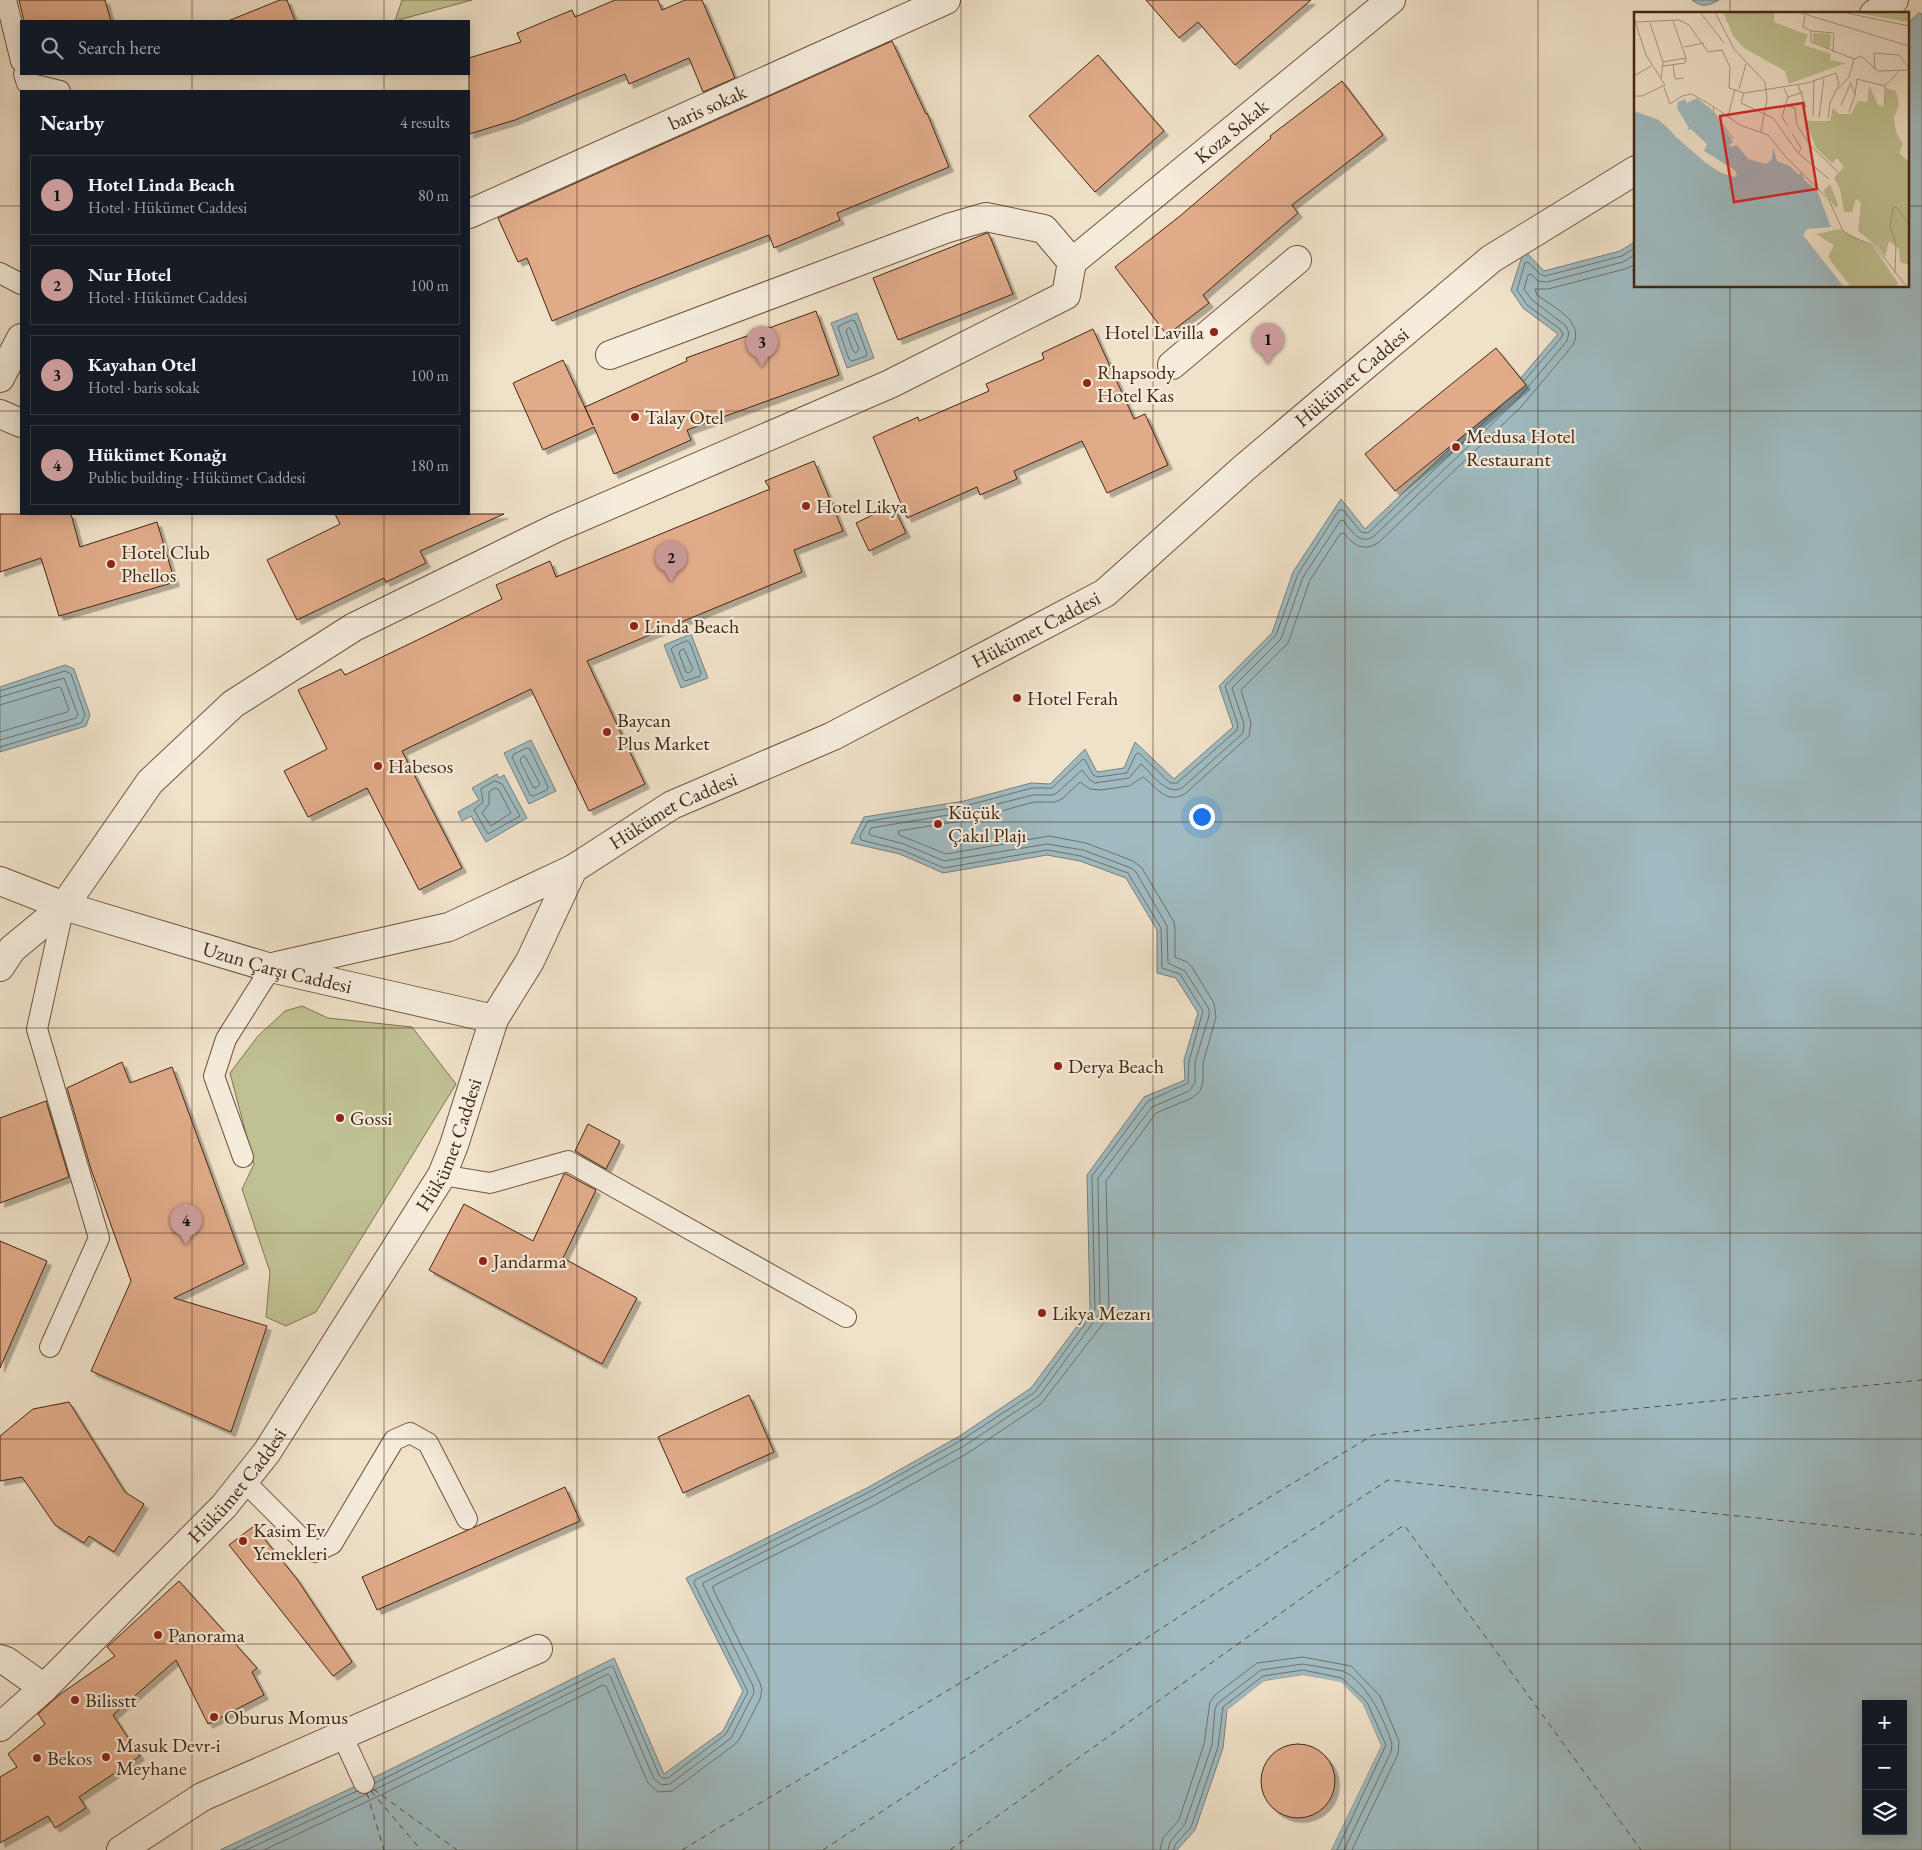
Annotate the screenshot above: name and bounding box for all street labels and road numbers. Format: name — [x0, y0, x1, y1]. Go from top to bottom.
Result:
street label: baris sokak — [664, 78, 751, 136]
street label: Koza Sokak — [1189, 93, 1274, 169]
street label: Hükümet Caddesi — [1289, 321, 1414, 433]
street label: Hükümet Caddesi — [967, 585, 1105, 674]
street label: Hükümet Caddesi — [604, 766, 741, 855]
street label: Uzun Çarşı Caddesi — [200, 935, 354, 999]
street label: Hükümet Caddesi — [409, 1075, 487, 1216]
street label: Hükümet Caddesi — [182, 1423, 292, 1548]

